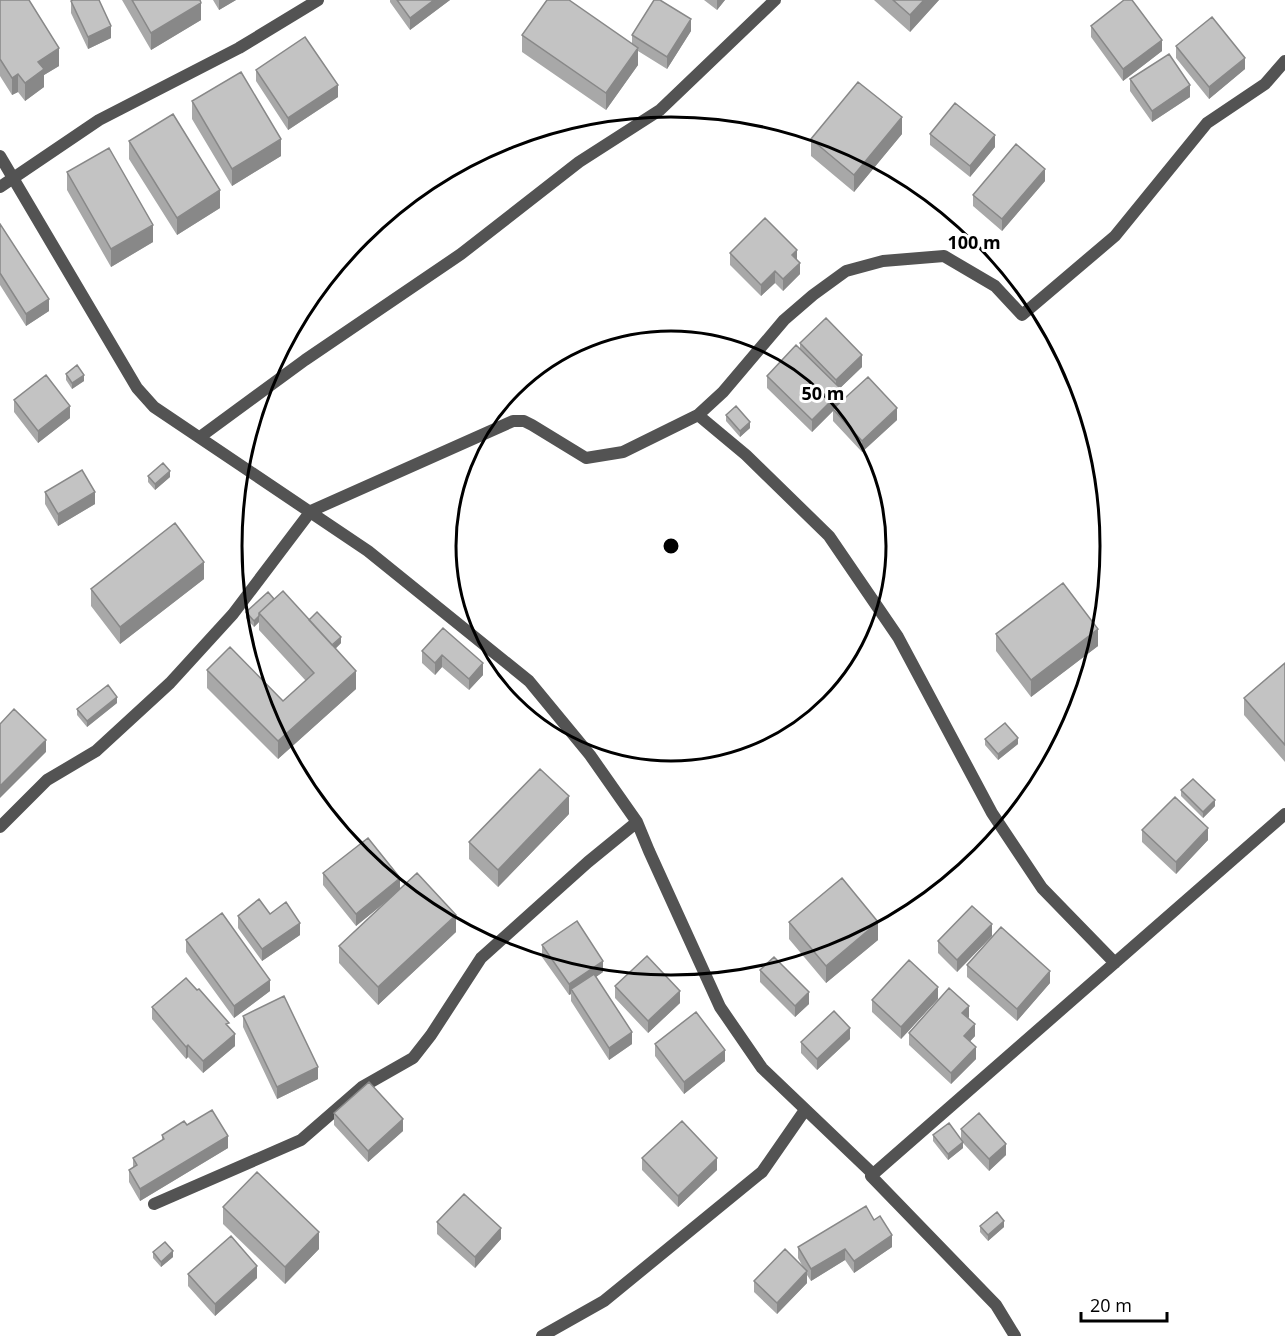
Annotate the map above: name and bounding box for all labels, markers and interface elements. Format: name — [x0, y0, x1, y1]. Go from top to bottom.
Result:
text: 100 m — [947, 230, 1001, 254]
text: 50 m — [802, 381, 844, 405]
centre of rings — [661, 536, 681, 556]
scale bar — [1081, 1285, 1166, 1323]
text: 20 m — [1090, 1293, 1132, 1317]

